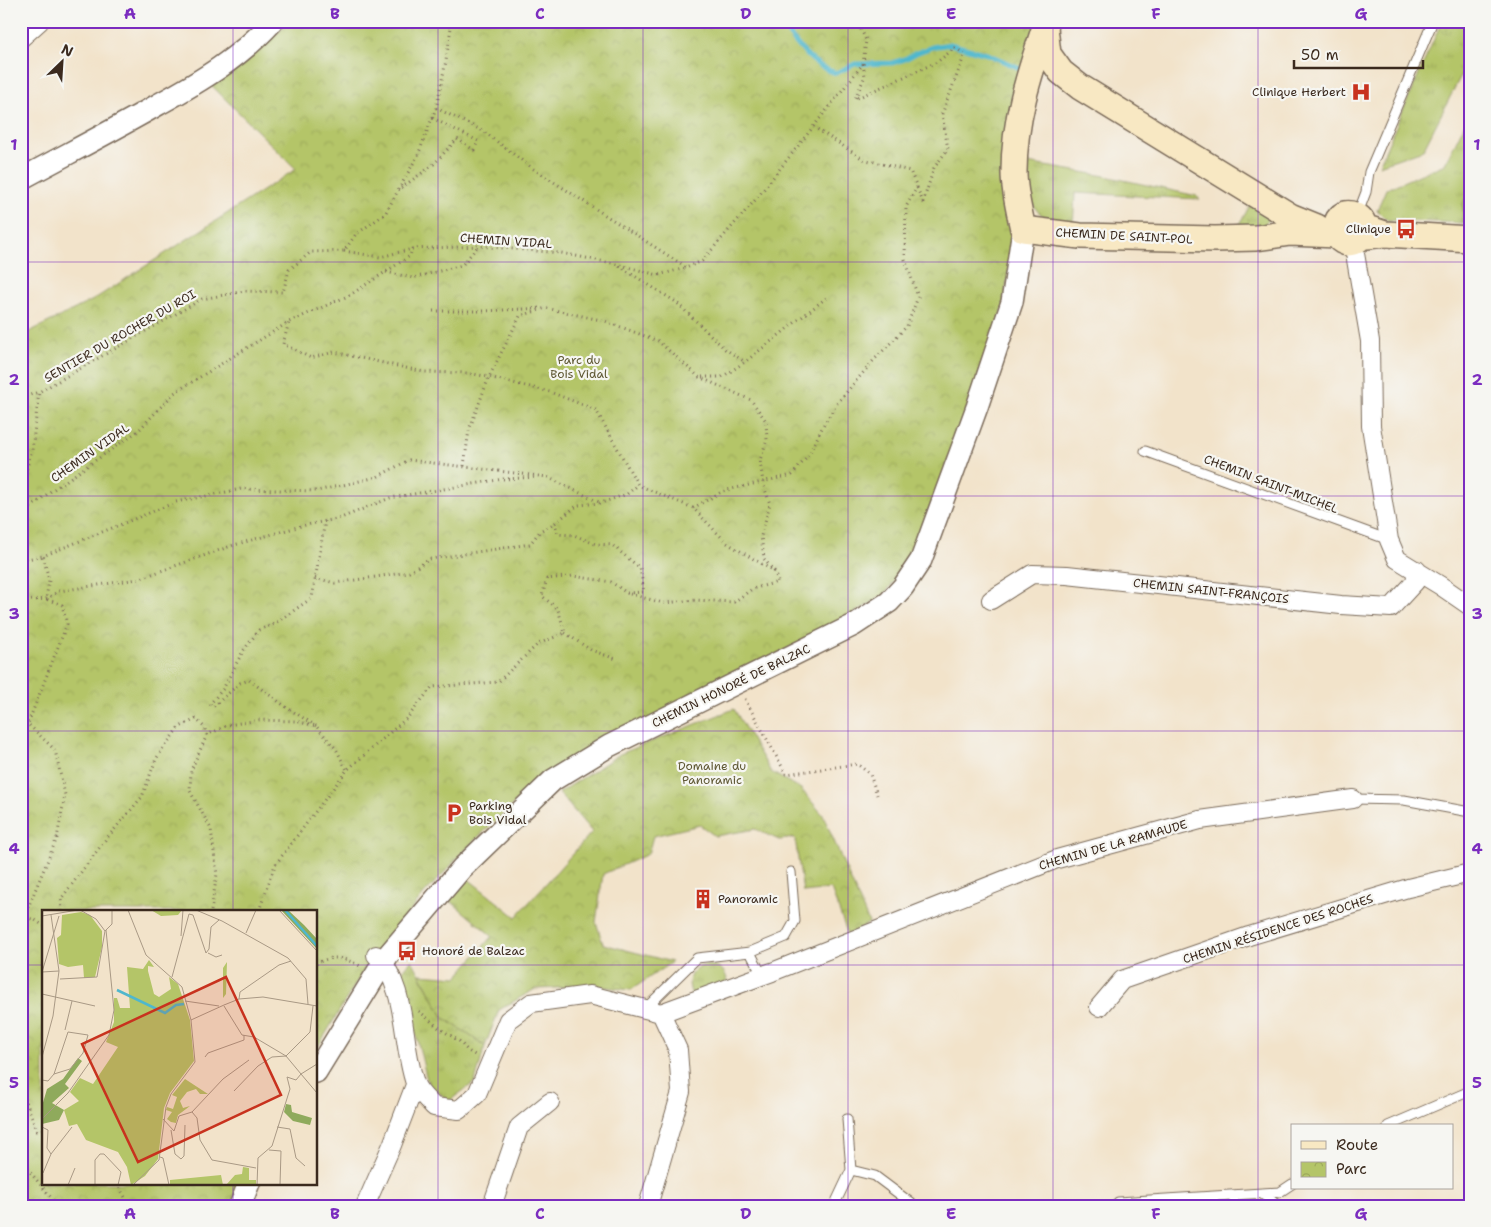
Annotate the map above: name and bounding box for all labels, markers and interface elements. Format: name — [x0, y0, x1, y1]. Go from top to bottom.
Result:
text: A — [124, 3, 136, 24]
text: B — [330, 3, 340, 24]
text: C — [535, 3, 545, 24]
text: D — [740, 3, 752, 24]
text: E — [946, 3, 956, 24]
text: F — [1151, 3, 1161, 24]
text: G — [1355, 3, 1368, 24]
north arrow — [38, 38, 88, 88]
scale bar — [1294, 38, 1422, 70]
text: N — [59, 40, 76, 61]
text: 50 m — [1301, 45, 1339, 65]
hospital icon: Clinique Herbert — [1350, 81, 1372, 103]
place label: Clinique Herbert — [1252, 84, 1346, 100]
text: 1 — [10, 134, 18, 155]
text: 1 — [1473, 134, 1481, 155]
bus stop icon: Clinique — [1395, 218, 1417, 240]
place label: Clinique — [1346, 221, 1391, 237]
street label: CHEMIN DE SAINT-POL — [1055, 224, 1193, 248]
street label: CHEMIN VIDAL — [459, 230, 553, 252]
street label: SENTIER DU ROCHER DU ROI — [41, 286, 199, 386]
park label: Parc du Bois Vidal — [550, 352, 608, 382]
text: 2 — [8, 369, 20, 390]
text: 2 — [1471, 369, 1483, 390]
street label: CHEMIN VIDAL — [48, 420, 133, 486]
street label: CHEMIN SAINT-MICHEL — [1201, 451, 1341, 517]
street label: CHEMIN SAINT-FRANÇOIS — [1132, 575, 1290, 607]
text: 3 — [8, 603, 20, 624]
text: 3 — [1471, 603, 1483, 624]
street label: CHEMIN HONORÉ DE BALZAC — [649, 641, 813, 731]
park label: Domaine du Panoramic — [678, 758, 746, 788]
place label: Parking Bois Vidal — [469, 798, 527, 828]
parking icon: Parking Bois Vidal — [443, 802, 465, 824]
street label: CHEMIN DE LA RAMAUDE — [1037, 816, 1189, 874]
text: 4 — [8, 838, 20, 859]
text: 4 — [1471, 838, 1483, 859]
building icon: Panoramic — [692, 888, 714, 910]
place label: Panoramic — [718, 891, 778, 907]
street label: CHEMIN RÉSIDENCE DES ROCHES — [1181, 891, 1375, 967]
inset map — [42, 910, 318, 1184]
bus stop icon: Honoré de Balzac — [396, 940, 418, 962]
place label: Honoré de Balzac — [422, 943, 525, 959]
text: 5 — [9, 1072, 19, 1093]
text: 5 — [1472, 1072, 1482, 1093]
legend — [1291, 1124, 1454, 1190]
text: Route — [1336, 1135, 1378, 1155]
text: Parc — [1336, 1159, 1367, 1179]
text: A — [124, 1203, 136, 1224]
text: B — [330, 1203, 340, 1224]
text: C — [535, 1203, 545, 1224]
text: D — [740, 1203, 752, 1224]
text: E — [946, 1203, 956, 1224]
text: F — [1151, 1203, 1161, 1224]
text: G — [1355, 1203, 1368, 1224]

